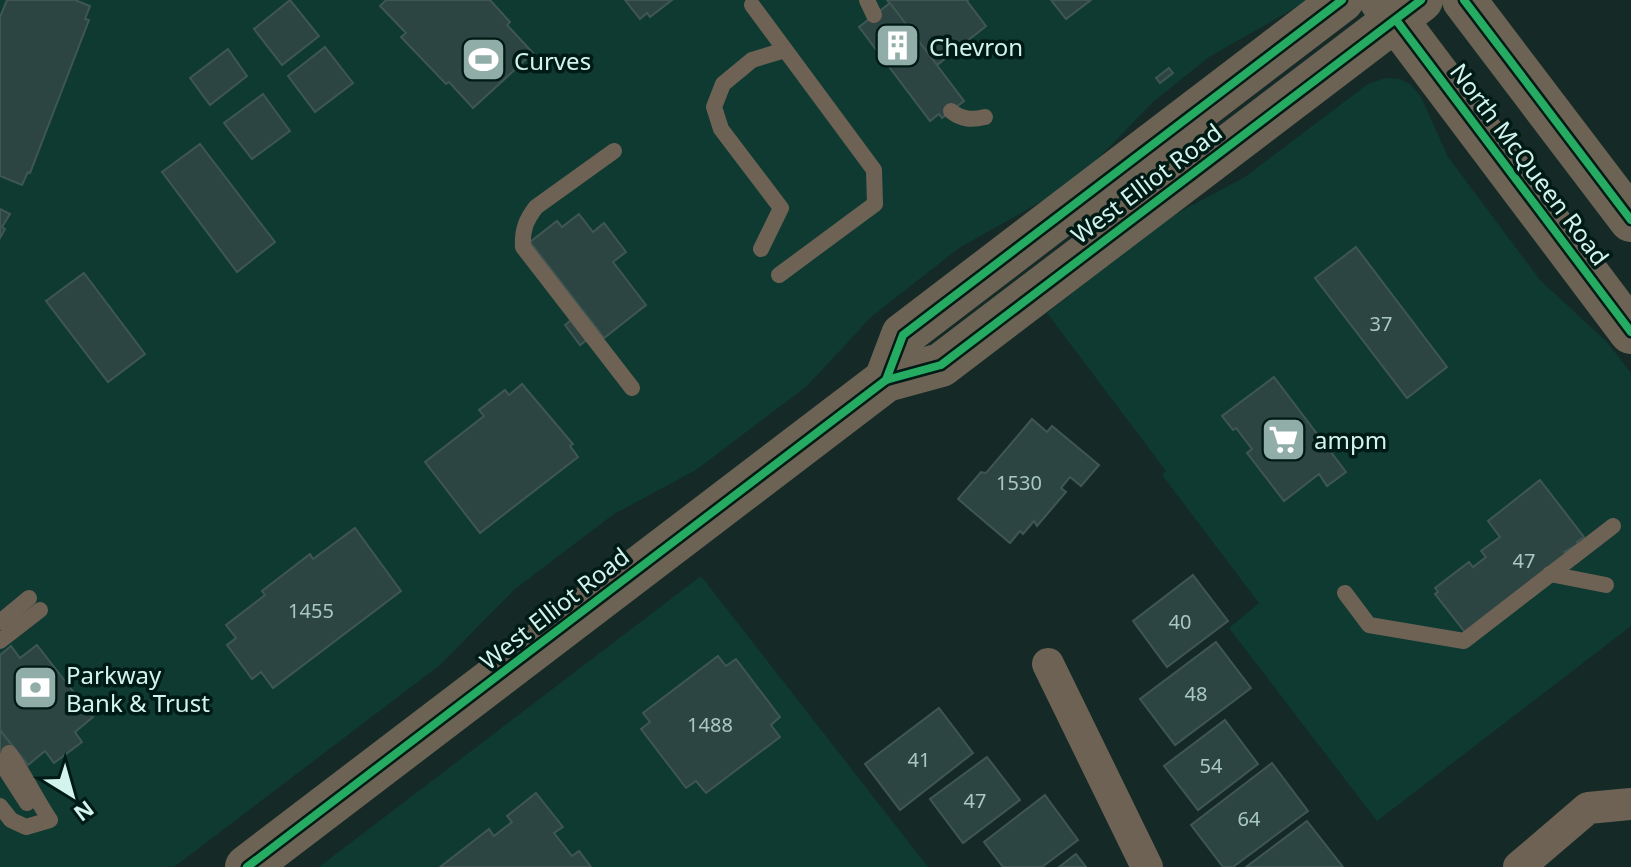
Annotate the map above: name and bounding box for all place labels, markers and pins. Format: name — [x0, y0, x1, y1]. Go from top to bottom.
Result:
building icon: Chevron — [874, 22, 922, 70]
place label: Chevron — [929, 30, 1023, 63]
sports icon: Curves — [459, 36, 507, 84]
place label: Curves — [514, 44, 591, 77]
supermarket icon: ampm — [1259, 415, 1307, 463]
place label: ampm — [1314, 423, 1387, 456]
place label: Parkway Bank & Trust — [66, 658, 210, 719]
bank icon: Parkway Bank & Trust — [11, 664, 59, 712]

